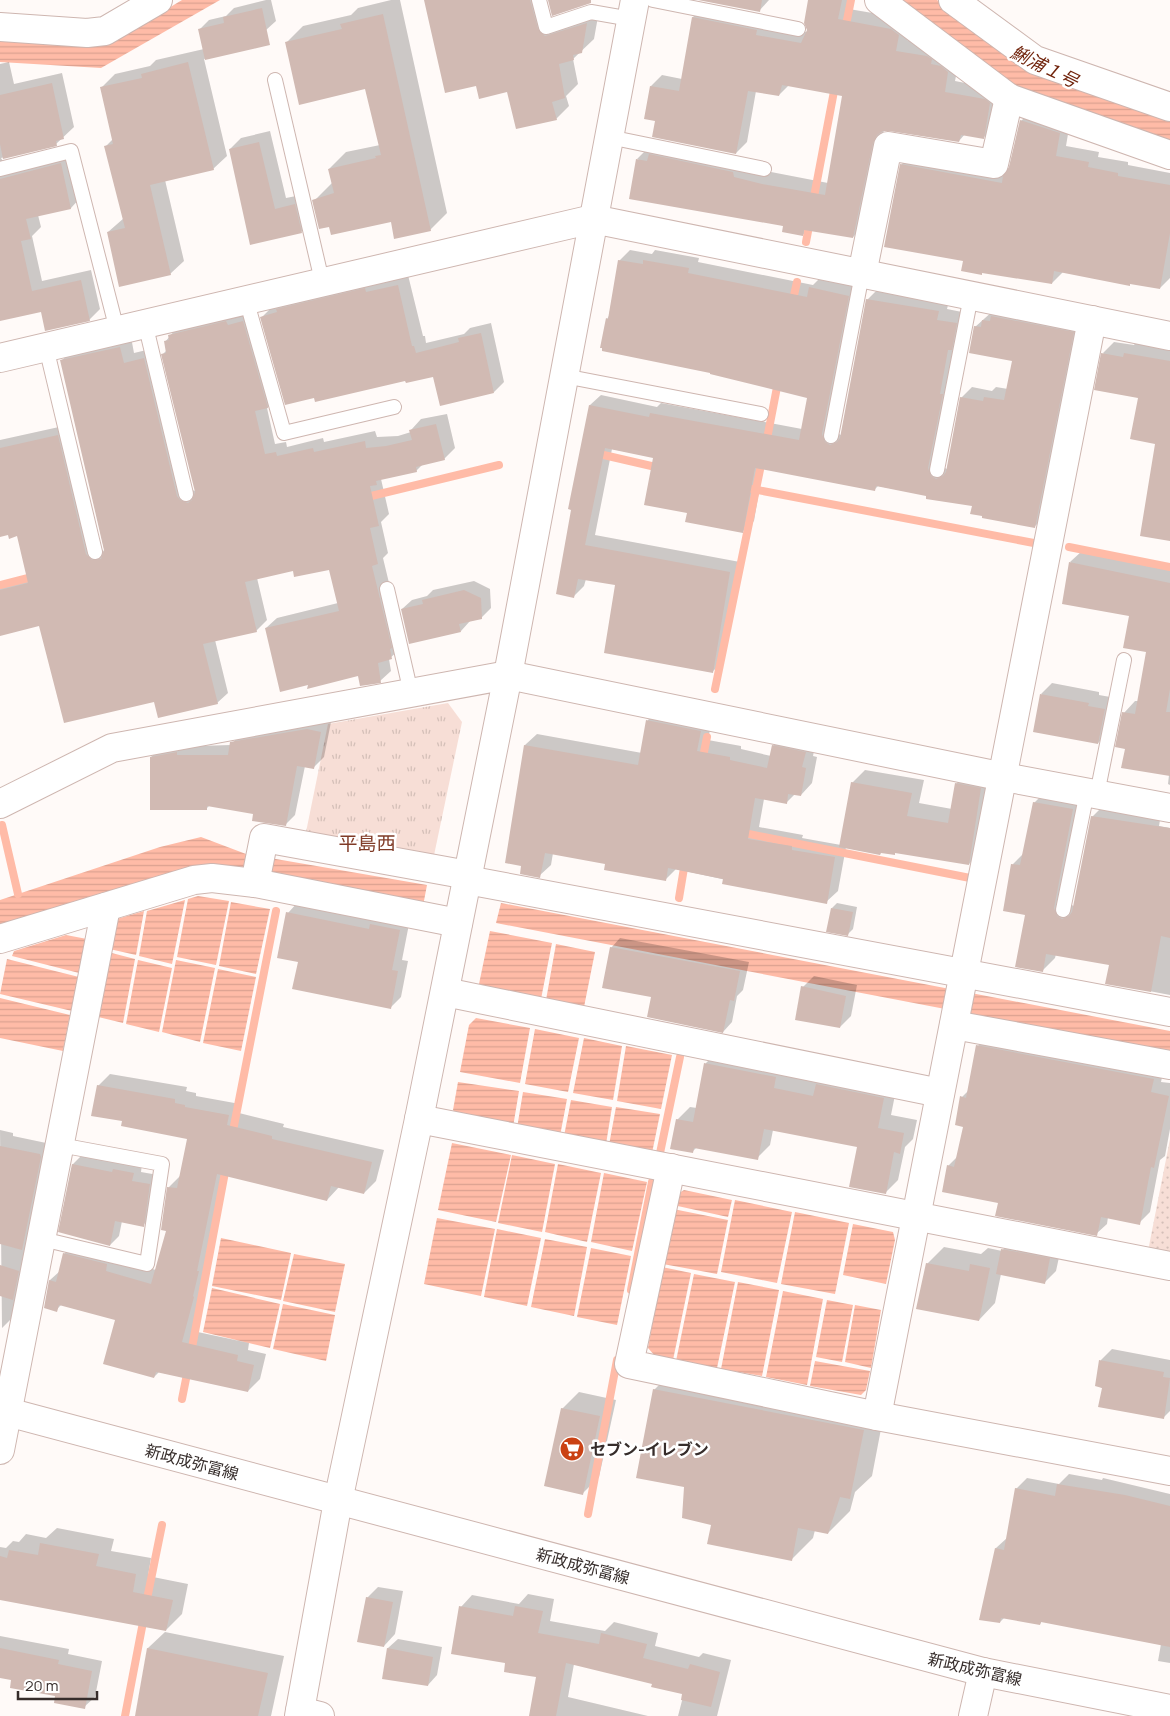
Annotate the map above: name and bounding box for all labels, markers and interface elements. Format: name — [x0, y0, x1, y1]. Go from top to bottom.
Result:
water label: 鯏浦１号 — [1007, 39, 1084, 93]
district label: 平島西 — [338, 830, 396, 856]
supermarket icon: セブン-イレブン — [559, 1436, 585, 1462]
place label: セブン-イレブン — [590, 1438, 709, 1460]
street label: 新政成弥富線 — [143, 1439, 241, 1485]
street label: 新政成弥富線 — [534, 1543, 632, 1589]
street label: 新政成弥富線 — [926, 1647, 1024, 1691]
scale bar — [18, 1668, 96, 1700]
text: 20 m — [25, 1675, 58, 1696]

